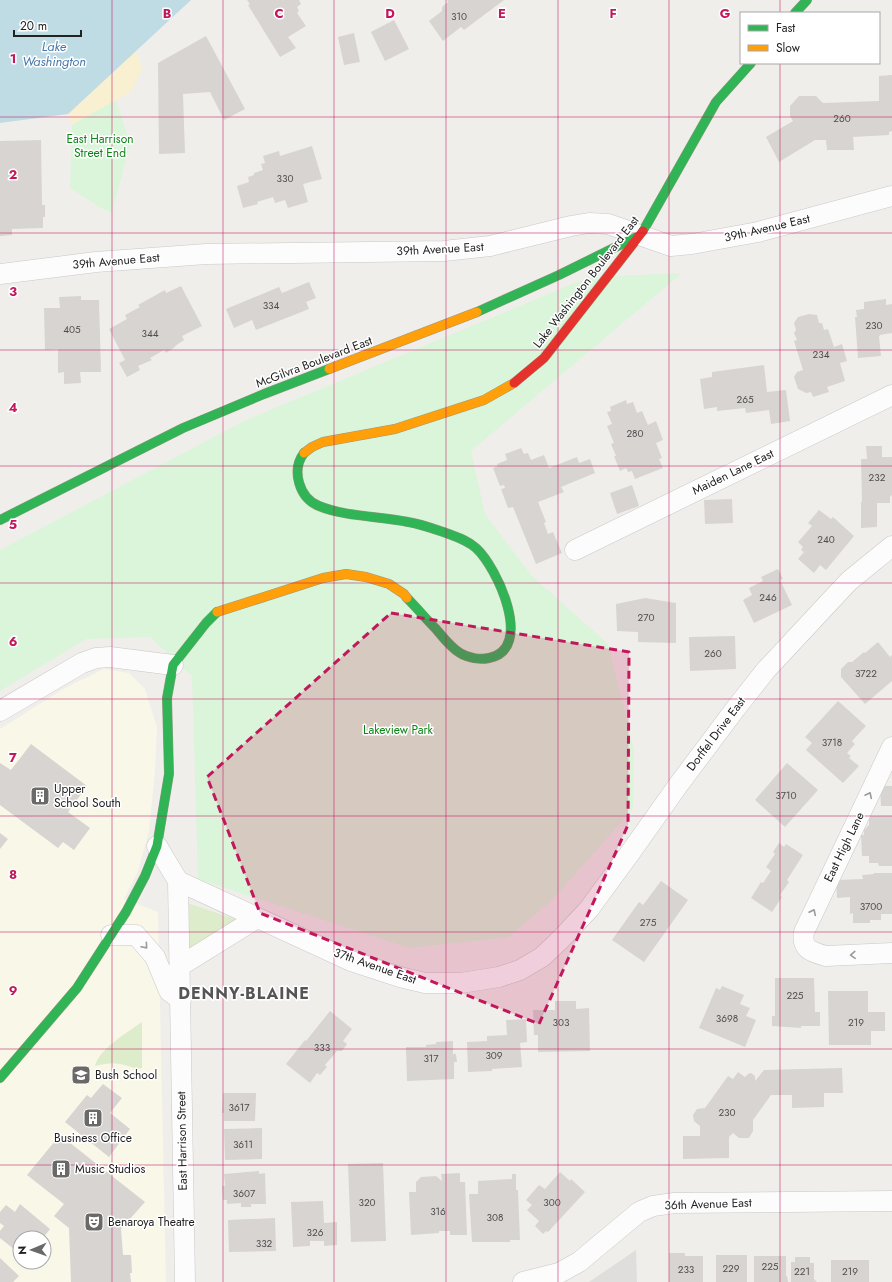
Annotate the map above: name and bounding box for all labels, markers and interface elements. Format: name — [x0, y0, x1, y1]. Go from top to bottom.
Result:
text: B — [163, 4, 172, 23]
text: C — [274, 4, 284, 23]
text: D — [385, 4, 395, 23]
text: E — [498, 4, 506, 23]
text: F — [609, 4, 617, 23]
text: G — [720, 4, 731, 23]
house number: 310 — [451, 9, 467, 24]
scale bar — [14, 12, 81, 38]
legend — [740, 12, 880, 64]
text: 20 m — [20, 17, 47, 35]
text: Fast — [776, 19, 795, 37]
water label: Lake Washington — [22, 37, 86, 71]
text: Slow — [776, 39, 801, 57]
text: 1 — [10, 49, 16, 68]
house number: 260 — [833, 111, 851, 126]
park label: East Harrison Street End — [66, 130, 134, 162]
text: 2 — [9, 165, 17, 184]
house number: 330 — [277, 171, 293, 186]
street label: 39th Avenue East — [722, 209, 812, 247]
street label: Lake Washington Boulevard East — [529, 212, 643, 352]
street label: 39th Avenue East — [396, 238, 484, 260]
street label: 39th Avenue East — [72, 248, 160, 274]
text: 3 — [9, 282, 17, 301]
house number: 334 — [263, 298, 280, 313]
house number: 230 — [865, 318, 883, 333]
house number: 405 — [63, 322, 81, 337]
house number: 344 — [141, 326, 159, 341]
street label: McGilvra Boulevard East — [253, 331, 375, 393]
house number: 234 — [813, 347, 830, 362]
house number: 265 — [736, 392, 754, 407]
text: 4 — [8, 398, 18, 417]
house number: 280 — [626, 426, 644, 441]
street label: Maiden Lane East — [689, 444, 777, 500]
house number: 232 — [869, 470, 886, 485]
text: 5 — [9, 515, 17, 534]
house number: 240 — [817, 532, 835, 547]
house number: 246 — [759, 590, 777, 605]
house number: 270 — [638, 610, 654, 625]
text: 6 — [9, 632, 18, 651]
house number: 260 — [704, 646, 722, 661]
house number: 3722 — [855, 666, 877, 681]
street label: Dorffel Drive East — [682, 693, 750, 775]
park label: Lakeview Park — [363, 721, 434, 739]
house number: 3718 — [822, 735, 842, 750]
text: 7 — [9, 748, 17, 767]
place label: Upper School South — [54, 780, 121, 812]
building icon: Upper School South — [29, 785, 51, 807]
house number: 3710 — [775, 788, 797, 803]
one-way arrow — [864, 792, 872, 799]
street label: East High Lane — [819, 809, 869, 885]
text: 8 — [9, 865, 17, 884]
house number: 3700 — [860, 899, 882, 914]
one-way arrow — [808, 909, 816, 917]
house number: 275 — [640, 915, 657, 930]
one-way arrow — [141, 941, 148, 948]
street label: 37th Avenue East — [331, 943, 419, 989]
one-way arrow — [850, 950, 856, 959]
text: 9 — [9, 981, 18, 1000]
district label: DENNY-BLAINE — [178, 982, 310, 1005]
house number: 225 — [786, 988, 804, 1003]
house number: 3698 — [716, 1011, 738, 1026]
house number: 303 — [553, 1015, 570, 1030]
house number: 219 — [848, 1015, 864, 1030]
house number: 333 — [314, 1040, 331, 1055]
house number: 309 — [485, 1048, 503, 1063]
house number: 317 — [423, 1051, 439, 1066]
school or university icon: Bush School — [70, 1064, 92, 1086]
place label: Bush School — [95, 1066, 157, 1084]
street label: East Harrison Street — [172, 1091, 192, 1191]
house number: 3617 — [229, 1100, 250, 1115]
house number: 230 — [718, 1105, 736, 1120]
building icon: Business Office — [82, 1107, 104, 1129]
place label: Business Office — [54, 1129, 132, 1147]
house number: 3611 — [233, 1137, 253, 1152]
building icon: Music Studios — [50, 1158, 72, 1180]
place label: Music Studios — [75, 1160, 146, 1178]
house number: 3607 — [233, 1186, 256, 1201]
street label: 36th Avenue East — [664, 1193, 752, 1215]
house number: 320 — [358, 1195, 376, 1210]
house number: 300 — [543, 1195, 561, 1210]
house number: 316 — [430, 1204, 446, 1219]
house number: 308 — [487, 1210, 503, 1225]
theatre icon: Benaroya Theatre — [83, 1211, 105, 1233]
place label: Benaroya Theatre — [108, 1213, 195, 1231]
house number: 326 — [307, 1225, 324, 1240]
north arrow — [12, 1230, 52, 1270]
house number: 332 — [256, 1236, 273, 1251]
text: N — [14, 1246, 30, 1255]
house number: 225 — [761, 1259, 779, 1274]
house number: 229 — [722, 1261, 740, 1276]
house number: 233 — [678, 1262, 695, 1277]
house number: 221 — [794, 1264, 810, 1279]
house number: 219 — [842, 1264, 858, 1279]

